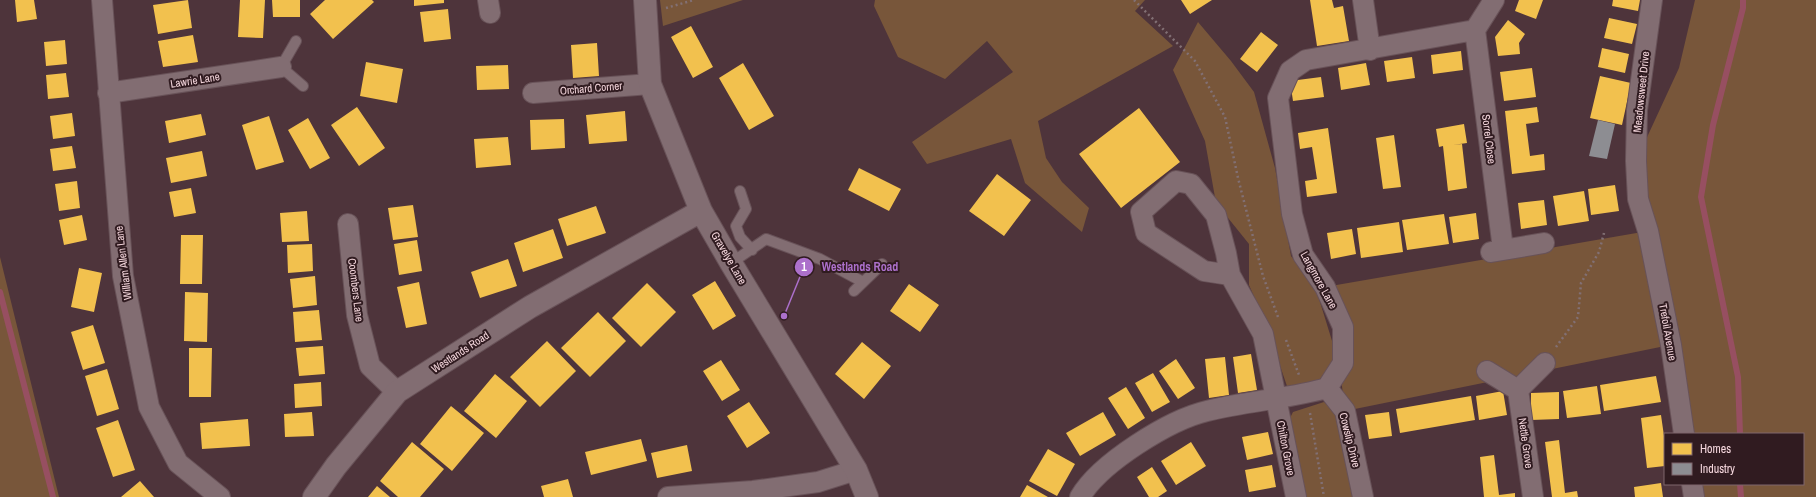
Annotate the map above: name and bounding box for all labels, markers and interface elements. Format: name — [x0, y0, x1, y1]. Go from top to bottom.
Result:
street label: Meadowsweet Drive — [1630, 51, 1652, 133]
street label: Lawrie Lane — [169, 69, 221, 91]
street label: Orchard Corner — [559, 78, 623, 98]
street label: Sorrel Close — [1479, 114, 1499, 164]
street label: William Allen Lane — [112, 225, 134, 301]
street label: Gravelye Lane — [708, 229, 750, 287]
street label: Langmore Lane — [1298, 249, 1340, 311]
callout: Westlands Road — [794, 255, 906, 279]
street label: Coombers Lane — [345, 257, 367, 323]
text: 1 — [801, 259, 807, 275]
text: Westlands Road — [822, 259, 898, 275]
street label: Trefoil Avenue — [1656, 302, 1680, 362]
street label: Westlands Road — [428, 328, 492, 376]
street label: Cowslip Drive — [1336, 411, 1364, 469]
street label: Nettle Grove — [1516, 417, 1536, 469]
street label: Chilton Grove — [1274, 419, 1298, 477]
legend — [1664, 433, 1804, 485]
text: Homes — [1700, 441, 1731, 457]
text: Industry — [1700, 461, 1735, 477]

